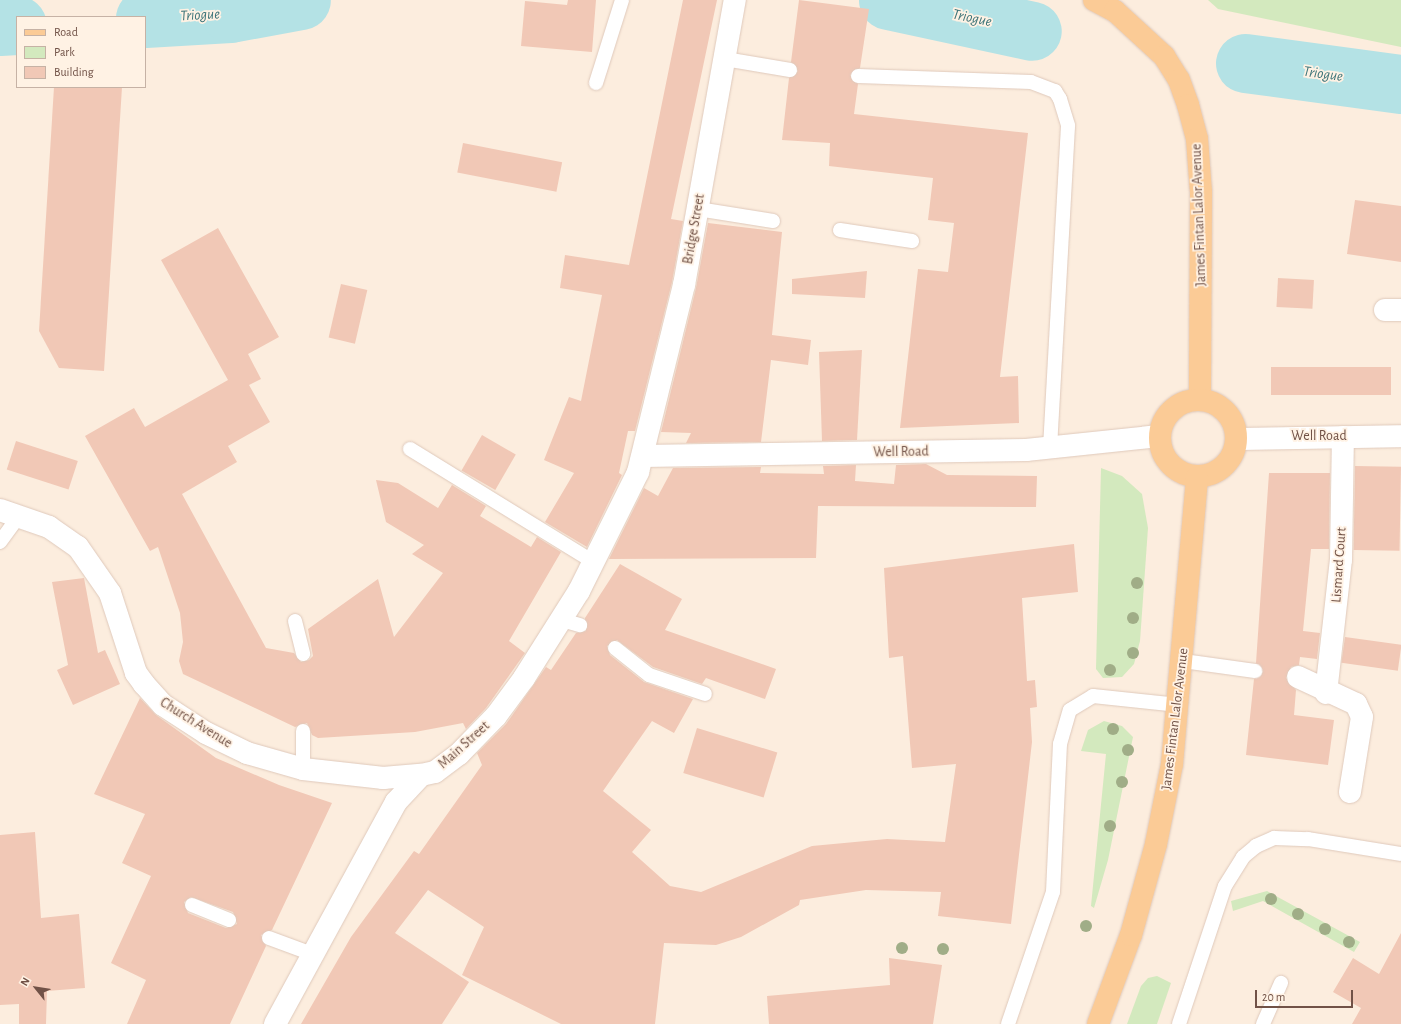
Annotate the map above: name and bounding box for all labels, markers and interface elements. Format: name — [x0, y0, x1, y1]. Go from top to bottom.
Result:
water label: Triogue — [180, 5, 220, 25]
water label: Triogue — [951, 5, 993, 31]
legend — [16, 16, 146, 88]
text: Road — [54, 26, 78, 38]
text: Park — [54, 46, 75, 58]
water label: Triogue — [1302, 62, 1344, 86]
text: Building — [54, 66, 94, 78]
street label: James Fintan Lalor Avenue — [1188, 143, 1210, 287]
street label: Bridge Street — [680, 193, 708, 265]
street label: Well Road — [1291, 428, 1347, 444]
street label: Well Road — [873, 443, 929, 461]
street label: Lismard Court — [1328, 527, 1350, 603]
street label: James Fintan Lalor Avenue — [1158, 647, 1192, 791]
street label: Church Avenue — [157, 694, 235, 752]
street label: Main Street — [435, 718, 493, 772]
north arrow — [16, 968, 56, 1008]
text: N — [18, 976, 32, 988]
scale bar — [1257, 982, 1355, 1008]
text: 20 m — [1262, 991, 1285, 1003]

